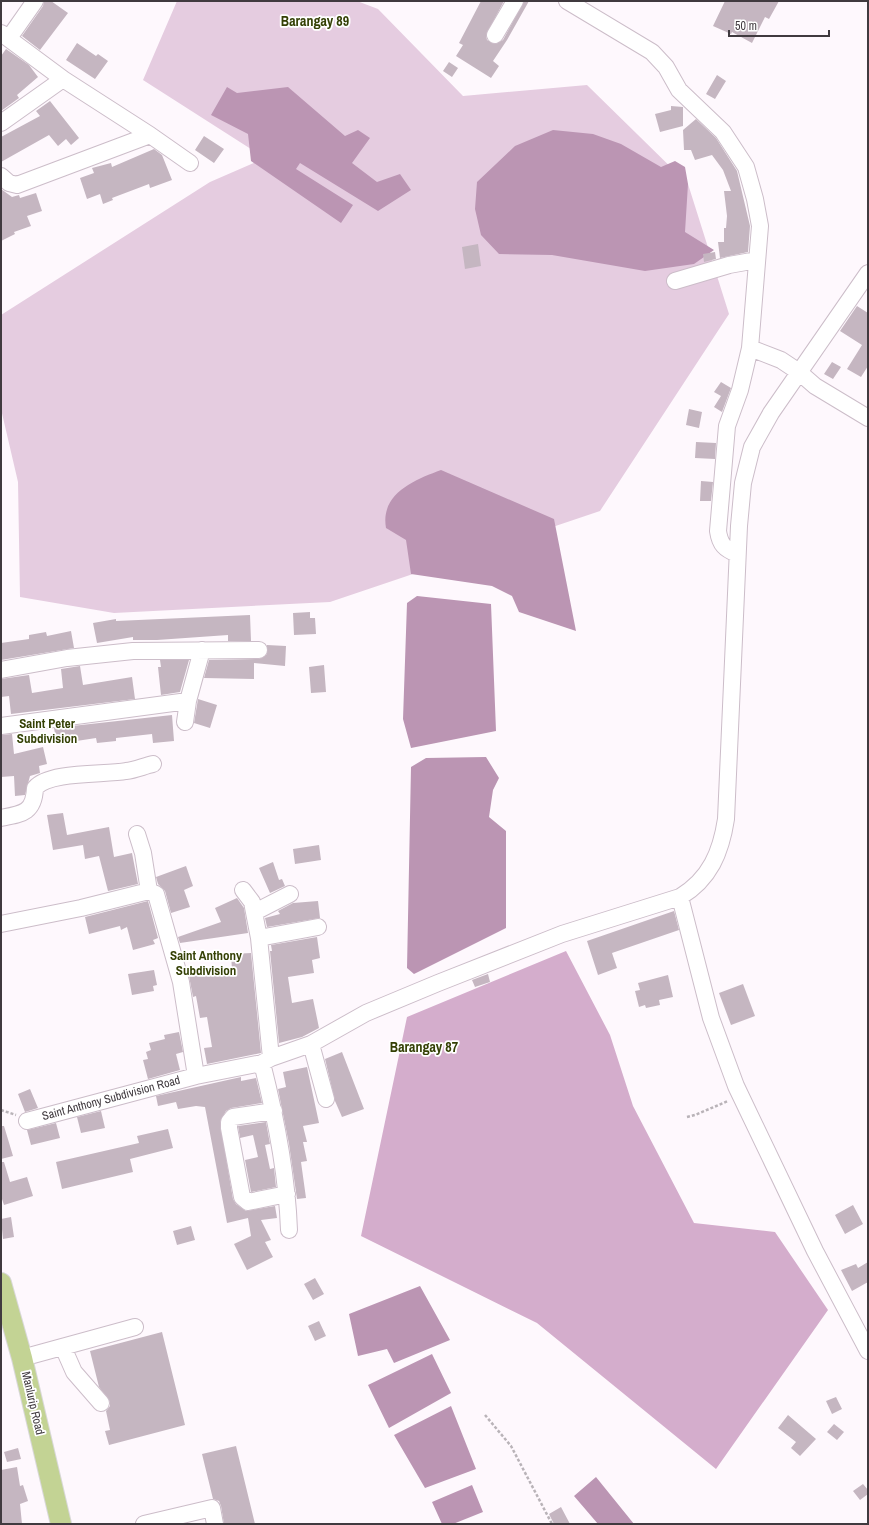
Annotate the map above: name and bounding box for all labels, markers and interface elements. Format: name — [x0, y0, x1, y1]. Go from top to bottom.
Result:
district label: Barangay 89 — [281, 12, 349, 30]
scale bar — [729, 12, 829, 38]
text: 50 m — [735, 18, 757, 34]
district label: Saint Peter Subdivision — [17, 715, 77, 747]
district label: Saint Anthony Subdivision — [170, 947, 242, 979]
district label: Barangay 87 — [390, 1038, 459, 1056]
street label: Saint Anthony Subdivision Road — [40, 1072, 182, 1124]
street label: Manlurip Road — [18, 1370, 48, 1436]

